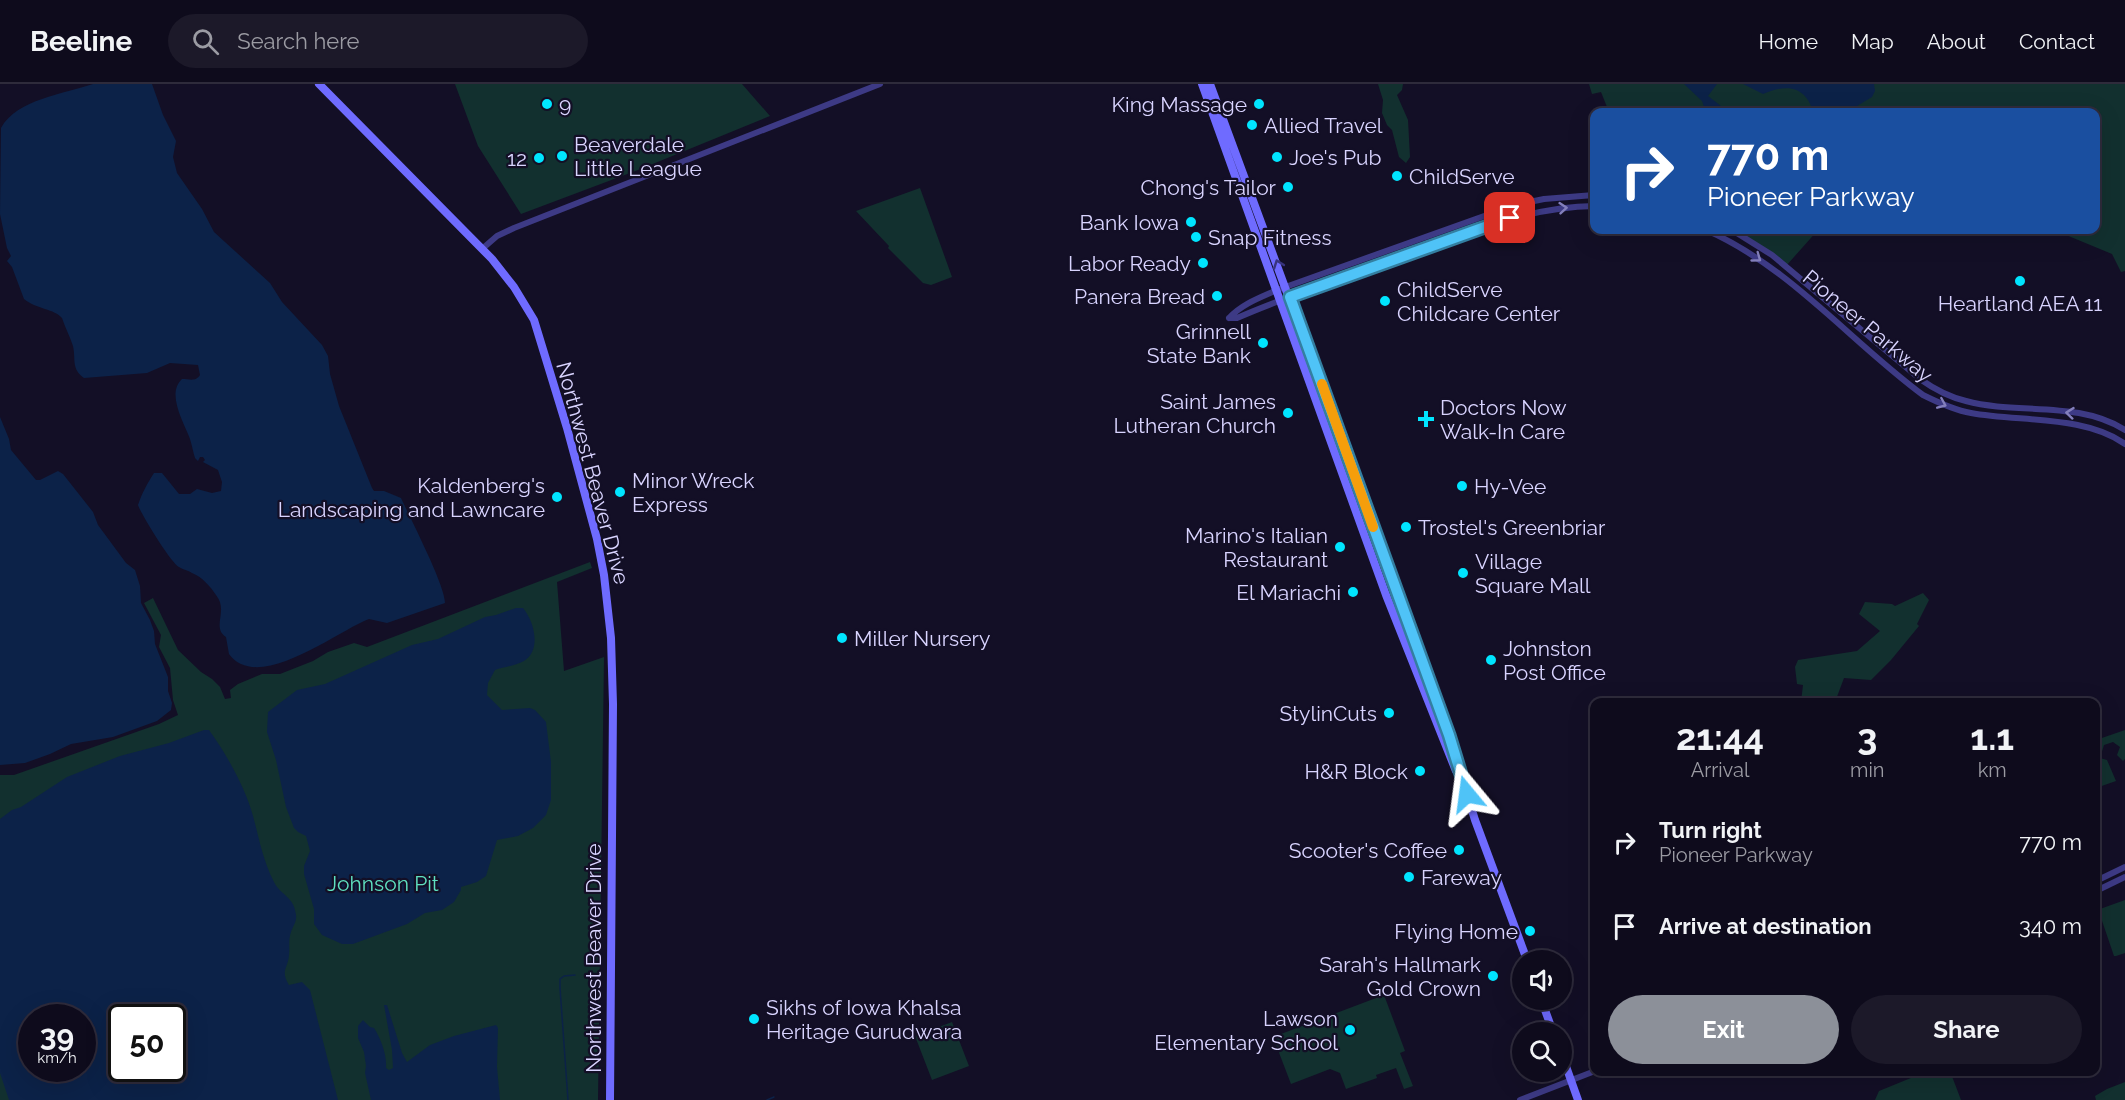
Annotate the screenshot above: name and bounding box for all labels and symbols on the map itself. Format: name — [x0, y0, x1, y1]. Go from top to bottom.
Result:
place label: 9 — [559, 92, 571, 117]
place label: King Massage — [1112, 92, 1247, 117]
marker: 9 — [540, 97, 554, 111]
marker: King Massage — [1252, 97, 1266, 111]
place label: Allied Travel — [1264, 113, 1383, 138]
marker: Allied Travel — [1245, 118, 1259, 132]
place label: Beaverdale Little League — [574, 132, 702, 181]
place label: Joe's Pub — [1289, 145, 1381, 170]
place label: 12 — [507, 146, 527, 171]
marker: Beaverdale Little League — [555, 149, 569, 163]
marker: Joe's Pub — [1270, 150, 1284, 164]
marker: 12 — [532, 151, 546, 165]
place label: ChildServe — [1409, 164, 1515, 189]
marker: ChildServe — [1390, 169, 1404, 183]
place label: Chong's Tailor — [1141, 175, 1277, 200]
marker: Chong's Tailor — [1281, 180, 1295, 194]
pin — [1484, 192, 1535, 243]
one-way arrow — [1558, 202, 1567, 215]
place label: Bank Iowa — [1079, 210, 1179, 235]
marker: Bank Iowa — [1184, 215, 1198, 229]
place label: Snap Fitness — [1208, 225, 1332, 250]
marker: Snap Fitness — [1189, 230, 1203, 244]
place label: Labor Ready — [1068, 251, 1191, 276]
one-way arrow — [1750, 251, 1761, 262]
marker: Labor Ready — [1196, 256, 1210, 270]
one-way arrow — [1272, 260, 1285, 270]
street label: Pioneer Parkway — [1798, 265, 1938, 387]
marker: Heartland AEA 11 — [2013, 274, 2027, 288]
place label: ChildServe Childcare Center — [1397, 277, 1561, 326]
place label: Panera Bread — [1074, 284, 1205, 309]
marker: Panera Bread — [1210, 289, 1224, 303]
place label: Heartland AEA 11 — [1938, 291, 2102, 316]
marker: ChildServe Childcare Center — [1378, 294, 1392, 308]
place label: Grinnell State Bank — [1147, 319, 1251, 368]
marker: Grinnell State Bank — [1256, 336, 1270, 350]
street label: Northwest Beaver Drive — [551, 359, 635, 587]
place label: Saint James Lutheran Church — [1113, 389, 1276, 438]
place label: Doctors Now Walk-In Care — [1440, 395, 1566, 444]
one-way arrow — [1936, 397, 1947, 409]
marker: Saint James Lutheran Church — [1281, 406, 1295, 420]
one-way arrow — [2065, 407, 2074, 420]
marker: Doctors Now Walk-In Care — [1417, 410, 1435, 428]
place label: Minor Wreck Express — [632, 468, 754, 517]
place label: Kaldenberg's Landscaping and Lawncare — [278, 473, 545, 522]
place label: Hy-Vee — [1474, 474, 1546, 499]
marker: Hy-Vee — [1455, 479, 1469, 493]
marker: Minor Wreck Express — [613, 485, 627, 499]
marker: Kaldenberg's Landscaping and Lawncare — [550, 490, 564, 504]
place label: Trostel's Greenbriar — [1418, 515, 1606, 540]
marker: Trostel's Greenbriar — [1399, 520, 1413, 534]
place label: Marino's Italian Restaurant — [1185, 523, 1328, 572]
marker: Marino's Italian Restaurant — [1333, 540, 1347, 554]
place label: Village Square Mall — [1475, 549, 1591, 598]
marker: Village Square Mall — [1456, 566, 1470, 580]
place label: El Mariachi — [1236, 580, 1341, 605]
marker: El Mariachi — [1346, 585, 1360, 599]
place label: Miller Nursery — [854, 626, 990, 651]
marker: Miller Nursery — [835, 631, 849, 645]
place label: Johnston Post Office — [1503, 636, 1606, 685]
marker: Johnston Post Office — [1484, 653, 1498, 667]
place label: StylinCuts — [1280, 701, 1377, 726]
marker: StylinCuts — [1382, 706, 1396, 720]
place label: H&R Block — [1305, 759, 1408, 784]
position arrow — [1435, 762, 1499, 826]
marker: H&R Block — [1413, 764, 1427, 778]
place label: Scooter's Coffee — [1289, 838, 1447, 863]
street label: Northwest Beaver Drive — [581, 843, 606, 1073]
marker: Scooter's Coffee — [1452, 843, 1466, 857]
place label: Fareway — [1421, 865, 1502, 890]
marker: Fareway — [1402, 870, 1416, 884]
park label: Johnson Pit — [327, 871, 439, 896]
place label: Flying Home — [1394, 919, 1518, 944]
marker: Flying Home — [1523, 924, 1537, 938]
place label: Sarah's Hallmark Gold Crown — [1319, 952, 1481, 1001]
marker: Sarah's Hallmark Gold Crown — [1486, 969, 1500, 983]
place label: Sikhs of Iowa Khalsa Heritage Gurudwara — [766, 995, 962, 1044]
speed limit sign: 50 — [108, 1004, 186, 1082]
place label: Lawson Elementary School — [1154, 1006, 1338, 1055]
marker: Sikhs of Iowa Khalsa Heritage Gurudwara — [747, 1012, 761, 1026]
marker: Lawson Elementary School — [1343, 1023, 1357, 1037]

